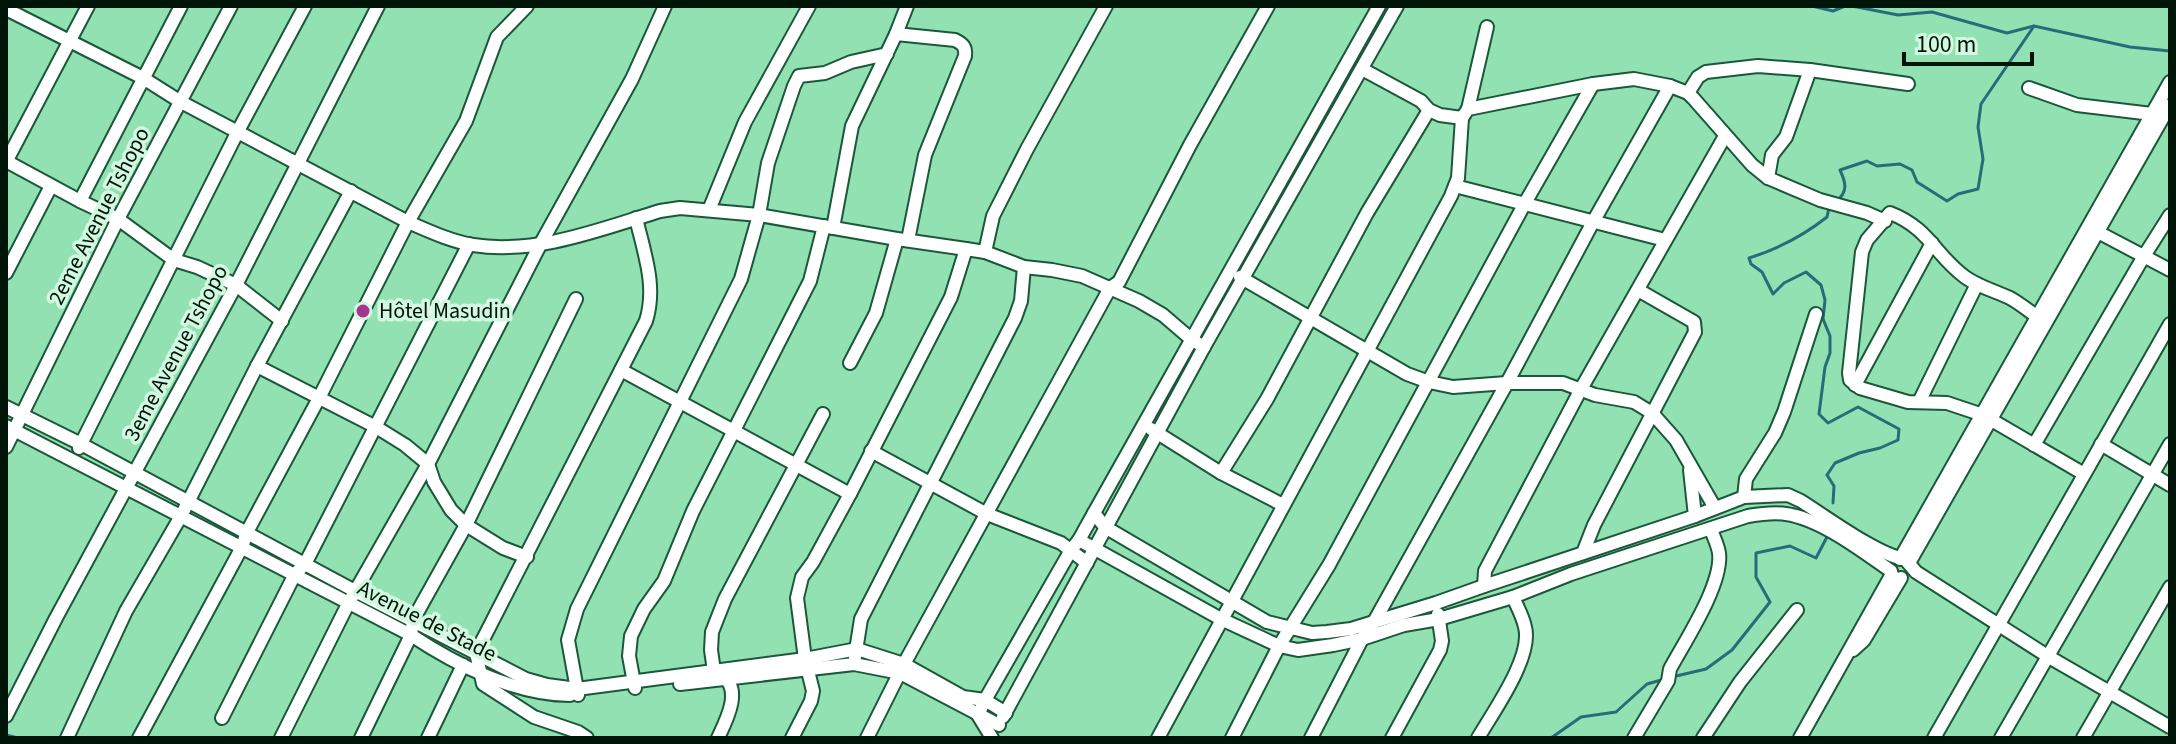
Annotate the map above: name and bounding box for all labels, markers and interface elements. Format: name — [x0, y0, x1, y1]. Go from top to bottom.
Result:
scale bar — [1904, 16, 2032, 66]
text: 100 m — [1916, 27, 1976, 62]
street label: 2eme Avenue Tshopo — [40, 122, 158, 310]
street label: 3eme Avenue Tshopo — [116, 259, 236, 447]
place label: Hôtel Masudin — [379, 295, 511, 327]
marker: Hôtel Masudin — [354, 302, 372, 320]
street label: Avenue de Stade — [352, 572, 502, 670]

